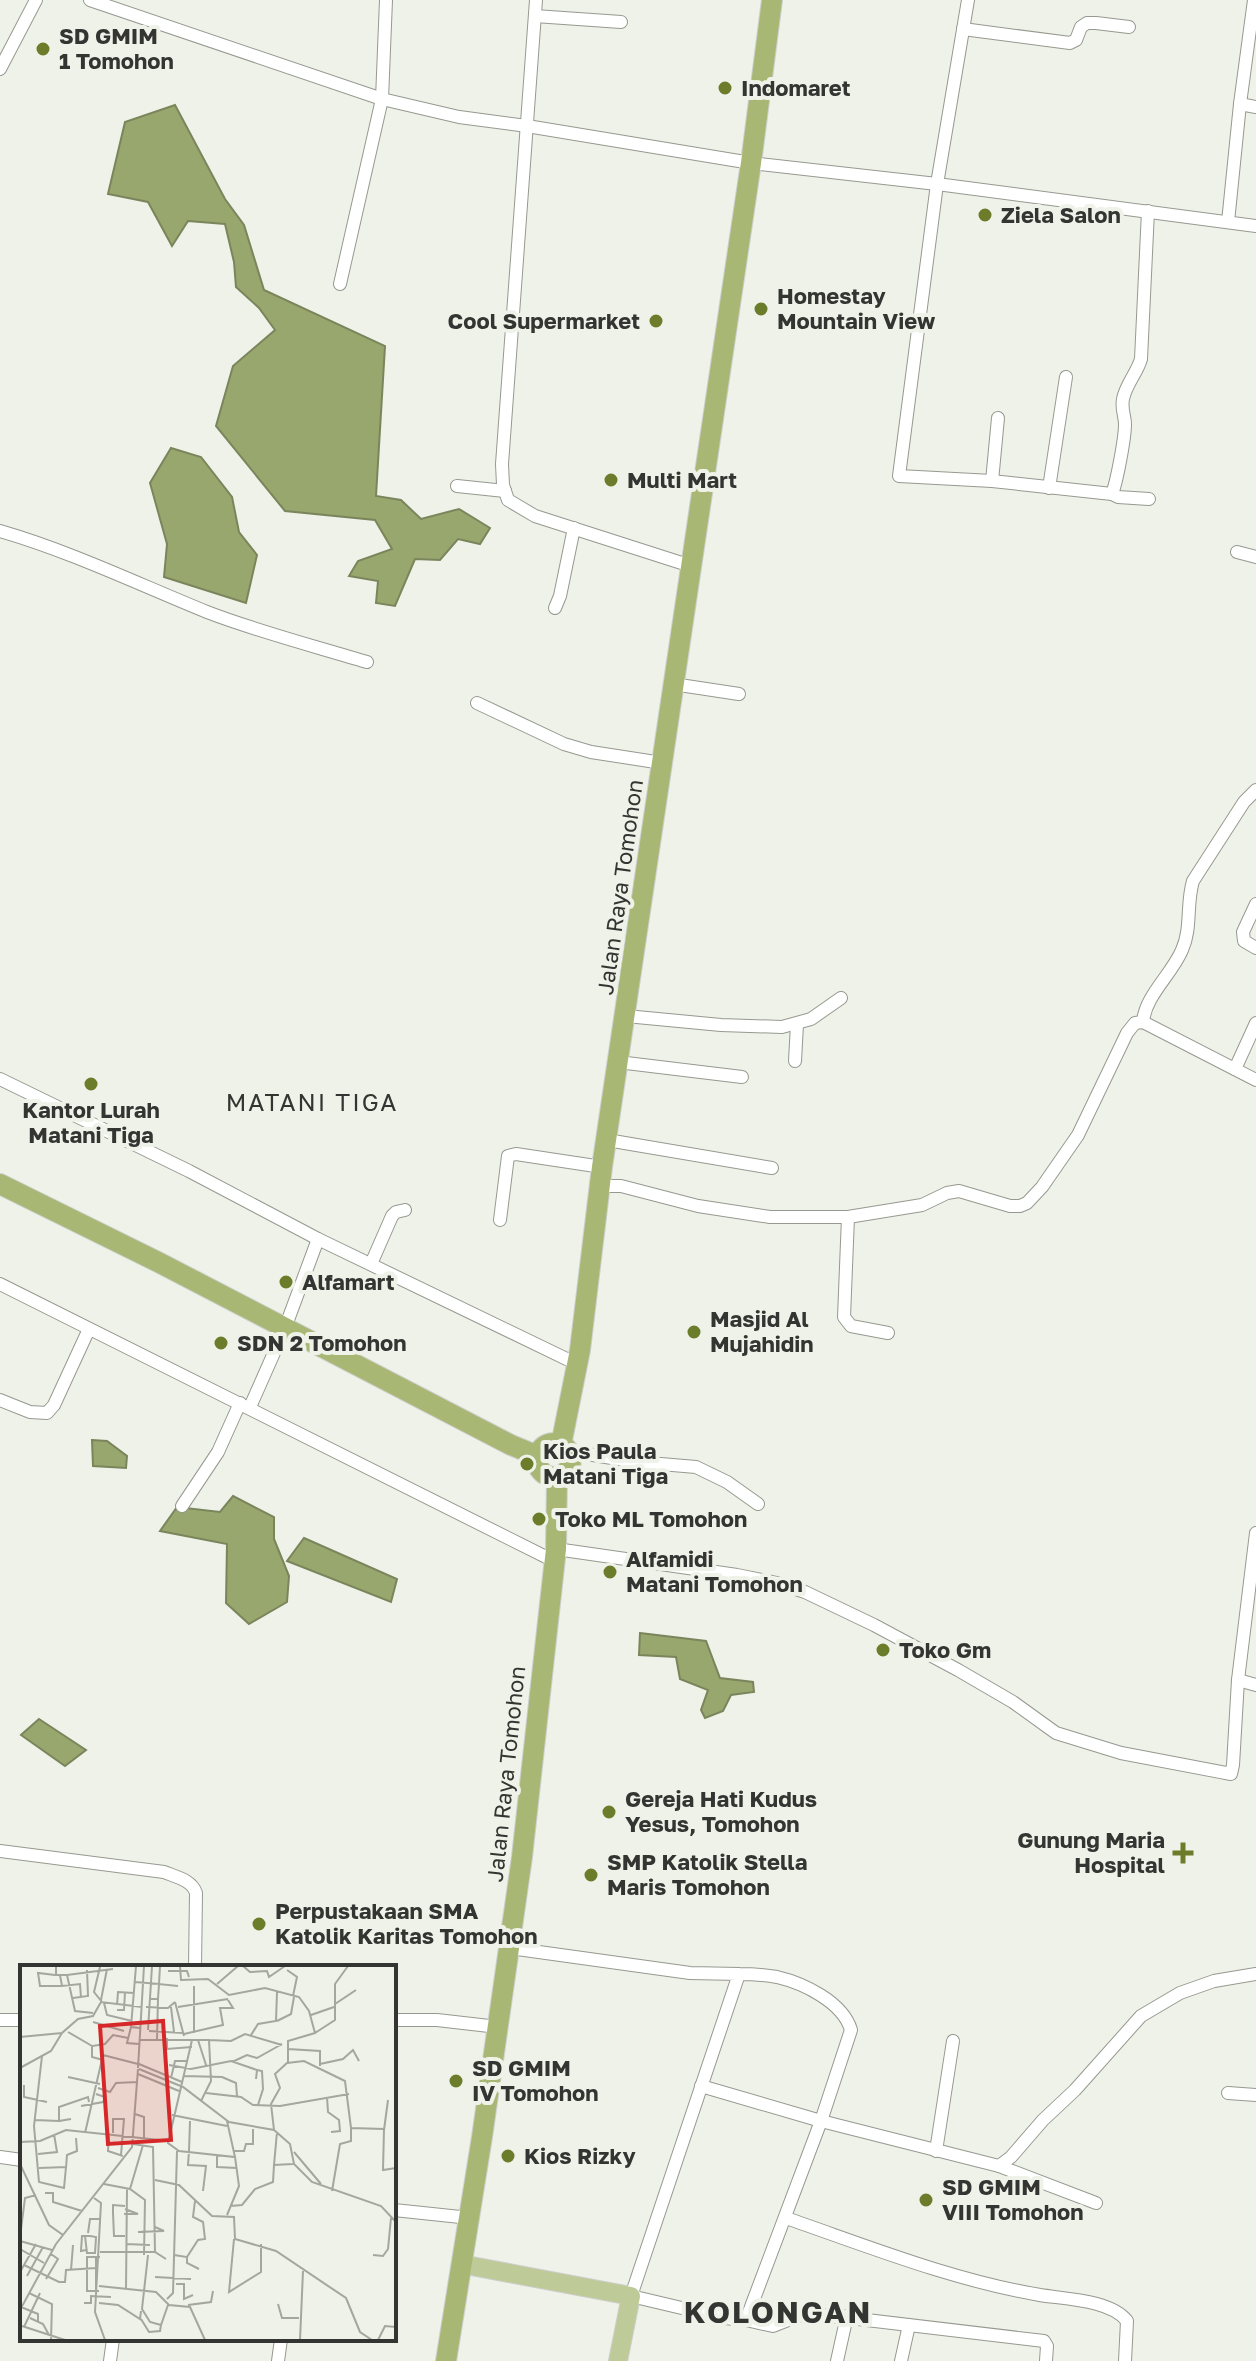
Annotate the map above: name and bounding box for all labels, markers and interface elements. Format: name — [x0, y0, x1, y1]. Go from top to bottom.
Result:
place label: SD GMIM 1 Tomohon — [59, 22, 174, 74]
marker: SD GMIM 1 Tomohon — [34, 40, 52, 58]
place label: Indomaret — [741, 74, 851, 101]
marker: Indomaret — [716, 79, 734, 97]
place label: Ziela Salon — [1001, 201, 1121, 228]
marker: Ziela Salon — [976, 206, 994, 224]
place label: Homestay Mountain View — [777, 282, 936, 334]
marker: Homestay Mountain View — [752, 300, 770, 318]
place label: Cool Supermarket — [448, 307, 640, 334]
marker: Cool Supermarket — [647, 312, 665, 330]
place label: Multi Mart — [627, 466, 737, 493]
marker: Multi Mart — [602, 471, 620, 489]
street label: Jalan Raya Tomohon — [591, 777, 648, 996]
marker: Kantor Lurah Matani Tiga — [82, 1075, 100, 1093]
district label: MATANI TIGA — [226, 1087, 398, 1116]
place label: Kantor Lurah Matani Tiga — [22, 1096, 160, 1148]
place label: Alfamart — [302, 1268, 395, 1295]
marker: Alfamart — [277, 1273, 295, 1291]
place label: Masjid Al Mujahidin — [710, 1305, 814, 1357]
marker: Masjid Al Mujahidin — [685, 1323, 703, 1341]
place label: SDN 2 Tomohon — [237, 1329, 407, 1356]
marker: SDN 2 Tomohon — [212, 1334, 230, 1352]
place label: Kios Paula Matani Tiga — [543, 1437, 668, 1489]
marker: Kios Paula Matani Tiga — [518, 1455, 536, 1473]
place label: Toko ML Tomohon — [555, 1505, 747, 1532]
marker: Toko ML Tomohon — [530, 1510, 548, 1528]
place label: Alfamidi Matani Tomohon — [626, 1545, 803, 1597]
marker: Alfamidi Matani Tomohon — [601, 1563, 619, 1581]
place label: Toko Gm — [899, 1636, 991, 1663]
marker: Toko Gm — [874, 1641, 892, 1659]
street label: Jalan Raya Tomohon — [481, 1664, 530, 1883]
place label: Gereja Hati Kudus Yesus, Tomohon — [625, 1785, 817, 1837]
marker: Gereja Hati Kudus Yesus, Tomohon — [600, 1803, 618, 1821]
place label: Gunung Maria Hospital — [1017, 1826, 1165, 1878]
marker: Gunung Maria Hospital — [1172, 1842, 1194, 1864]
place label: SMP Katolik Stella Maris Tomohon — [607, 1848, 808, 1900]
marker: SMP Katolik Stella Maris Tomohon — [582, 1866, 600, 1884]
place label: Perpustakaan SMA Katolik Karitas Tomohon — [275, 1897, 538, 1949]
marker: Perpustakaan SMA Katolik Karitas Tomohon — [250, 1915, 268, 1933]
inset map — [20, 1965, 396, 2341]
place label: SD GMIM IV Tomohon — [472, 2054, 599, 2106]
marker: SD GMIM IV Tomohon — [447, 2072, 465, 2090]
place label: Kios Rizky — [524, 2142, 636, 2169]
marker: Kios Rizky — [499, 2147, 517, 2165]
place label: SD GMIM VIII Tomohon — [942, 2173, 1084, 2225]
marker: SD GMIM VIII Tomohon — [917, 2191, 935, 2209]
district label: KOLONGAN — [684, 2294, 872, 2330]

